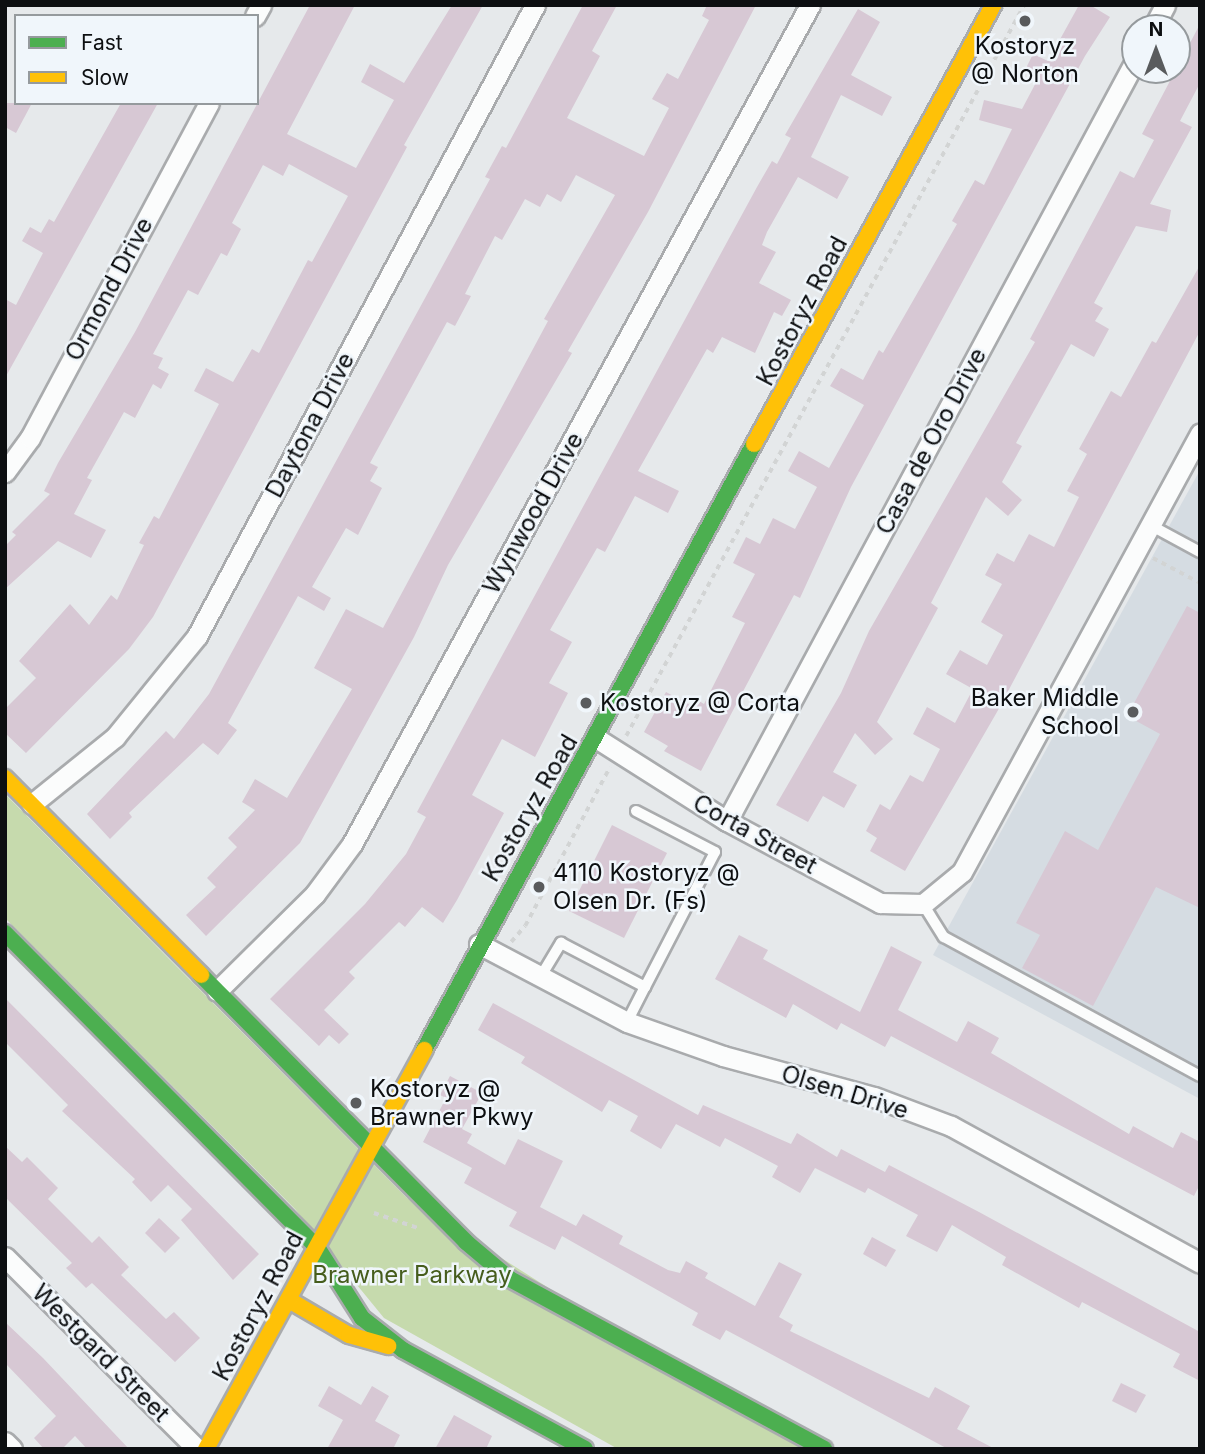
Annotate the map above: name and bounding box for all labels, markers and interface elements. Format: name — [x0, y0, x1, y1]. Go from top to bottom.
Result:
marker: Kostoryz @ Norton — [1017, 13, 1033, 29]
legend — [14, 14, 259, 105]
north arrow — [1121, 14, 1191, 84]
text: N — [1149, 18, 1163, 41]
text: Fast — [81, 30, 123, 55]
place label: Kostoryz @ Norton — [971, 32, 1079, 88]
text: Slow — [81, 65, 129, 90]
street label: Ormond Drive — [59, 212, 159, 366]
street label: Kostoryz Road — [751, 231, 853, 391]
street label: Casa de Oro Drive — [870, 343, 992, 539]
street label: Daytona Drive — [260, 347, 360, 503]
street label: Wynwood Drive — [477, 427, 589, 599]
place label: Baker Middle School — [971, 684, 1119, 740]
place label: Kostoryz @ Corta — [600, 689, 800, 717]
marker: Kostoryz @ Corta — [578, 695, 594, 711]
marker: Baker Middle School — [1125, 704, 1141, 720]
street label: Kostoryz Road — [476, 729, 584, 887]
street label: Corta Street — [688, 788, 822, 880]
place label: 4110 Kostoryz @ Olsen Dr. (Fs) — [553, 859, 740, 915]
marker: 4110 Kostoryz @ Olsen Dr. (Fs) — [531, 879, 547, 895]
street label: Olsen Drive — [778, 1059, 912, 1125]
place label: Kostoryz @ Brawner Pkwy — [370, 1075, 533, 1131]
marker: Kostoryz @ Brawner Pkwy — [348, 1095, 364, 1111]
street label: Kostoryz Road — [207, 1226, 309, 1386]
park label: Brawner Parkway — [312, 1261, 512, 1289]
street label: Westgard Street — [26, 1278, 176, 1428]

